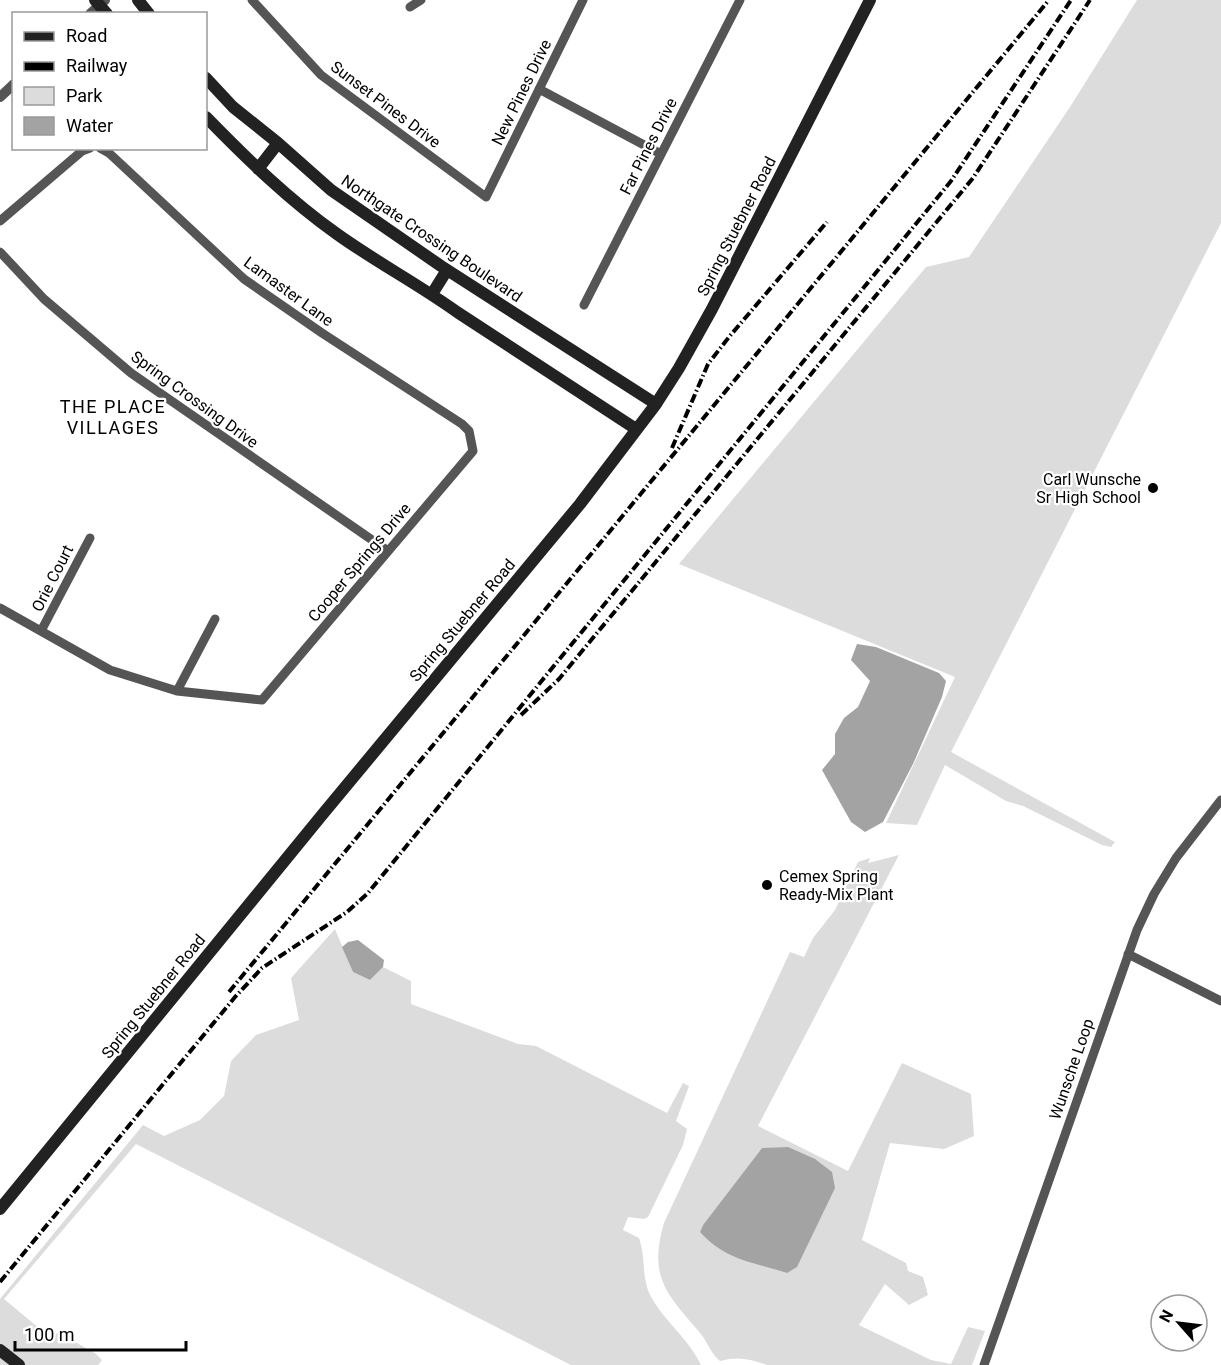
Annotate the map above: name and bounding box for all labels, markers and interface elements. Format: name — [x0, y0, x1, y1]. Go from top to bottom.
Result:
legend — [12, 12, 207, 150]
text: Road — [66, 25, 107, 46]
street label: New Pines Drive — [488, 36, 555, 148]
text: Railway — [66, 55, 128, 76]
street label: Sunset Pines Drive — [327, 57, 444, 152]
text: Park — [66, 85, 103, 106]
street label: Far Pines Drive — [616, 95, 681, 198]
text: Water — [66, 115, 113, 136]
street label: Spring Stuebner Road — [693, 153, 780, 299]
street label: Northgate Crossing Boulevard — [338, 171, 526, 306]
street label: Lamaster Lane — [240, 253, 337, 330]
street label: Spring Crossing Drive — [127, 347, 262, 452]
district label: THE PLACE VILLAGES — [60, 396, 166, 438]
place label: Carl Wunsche Sr High School — [1036, 470, 1141, 507]
marker: Carl Wunsche Sr High School — [1146, 481, 1160, 495]
street label: Cooper Springs Drive — [304, 499, 415, 626]
street label: Orie Court — [28, 542, 77, 615]
street label: Spring Stuebner Road — [406, 555, 519, 685]
place label: Cemex Spring Ready-Mix Plant — [779, 867, 894, 904]
marker: Cemex Spring Ready-Mix Plant — [760, 878, 774, 892]
street label: Spring Stuebner Road — [98, 930, 209, 1062]
street label: Wunsche Loop — [1045, 1016, 1098, 1122]
north arrow — [1149, 1293, 1209, 1353]
text: N — [1155, 1307, 1177, 1326]
scale bar — [15, 1314, 186, 1352]
text: 100 m — [24, 1324, 75, 1345]

